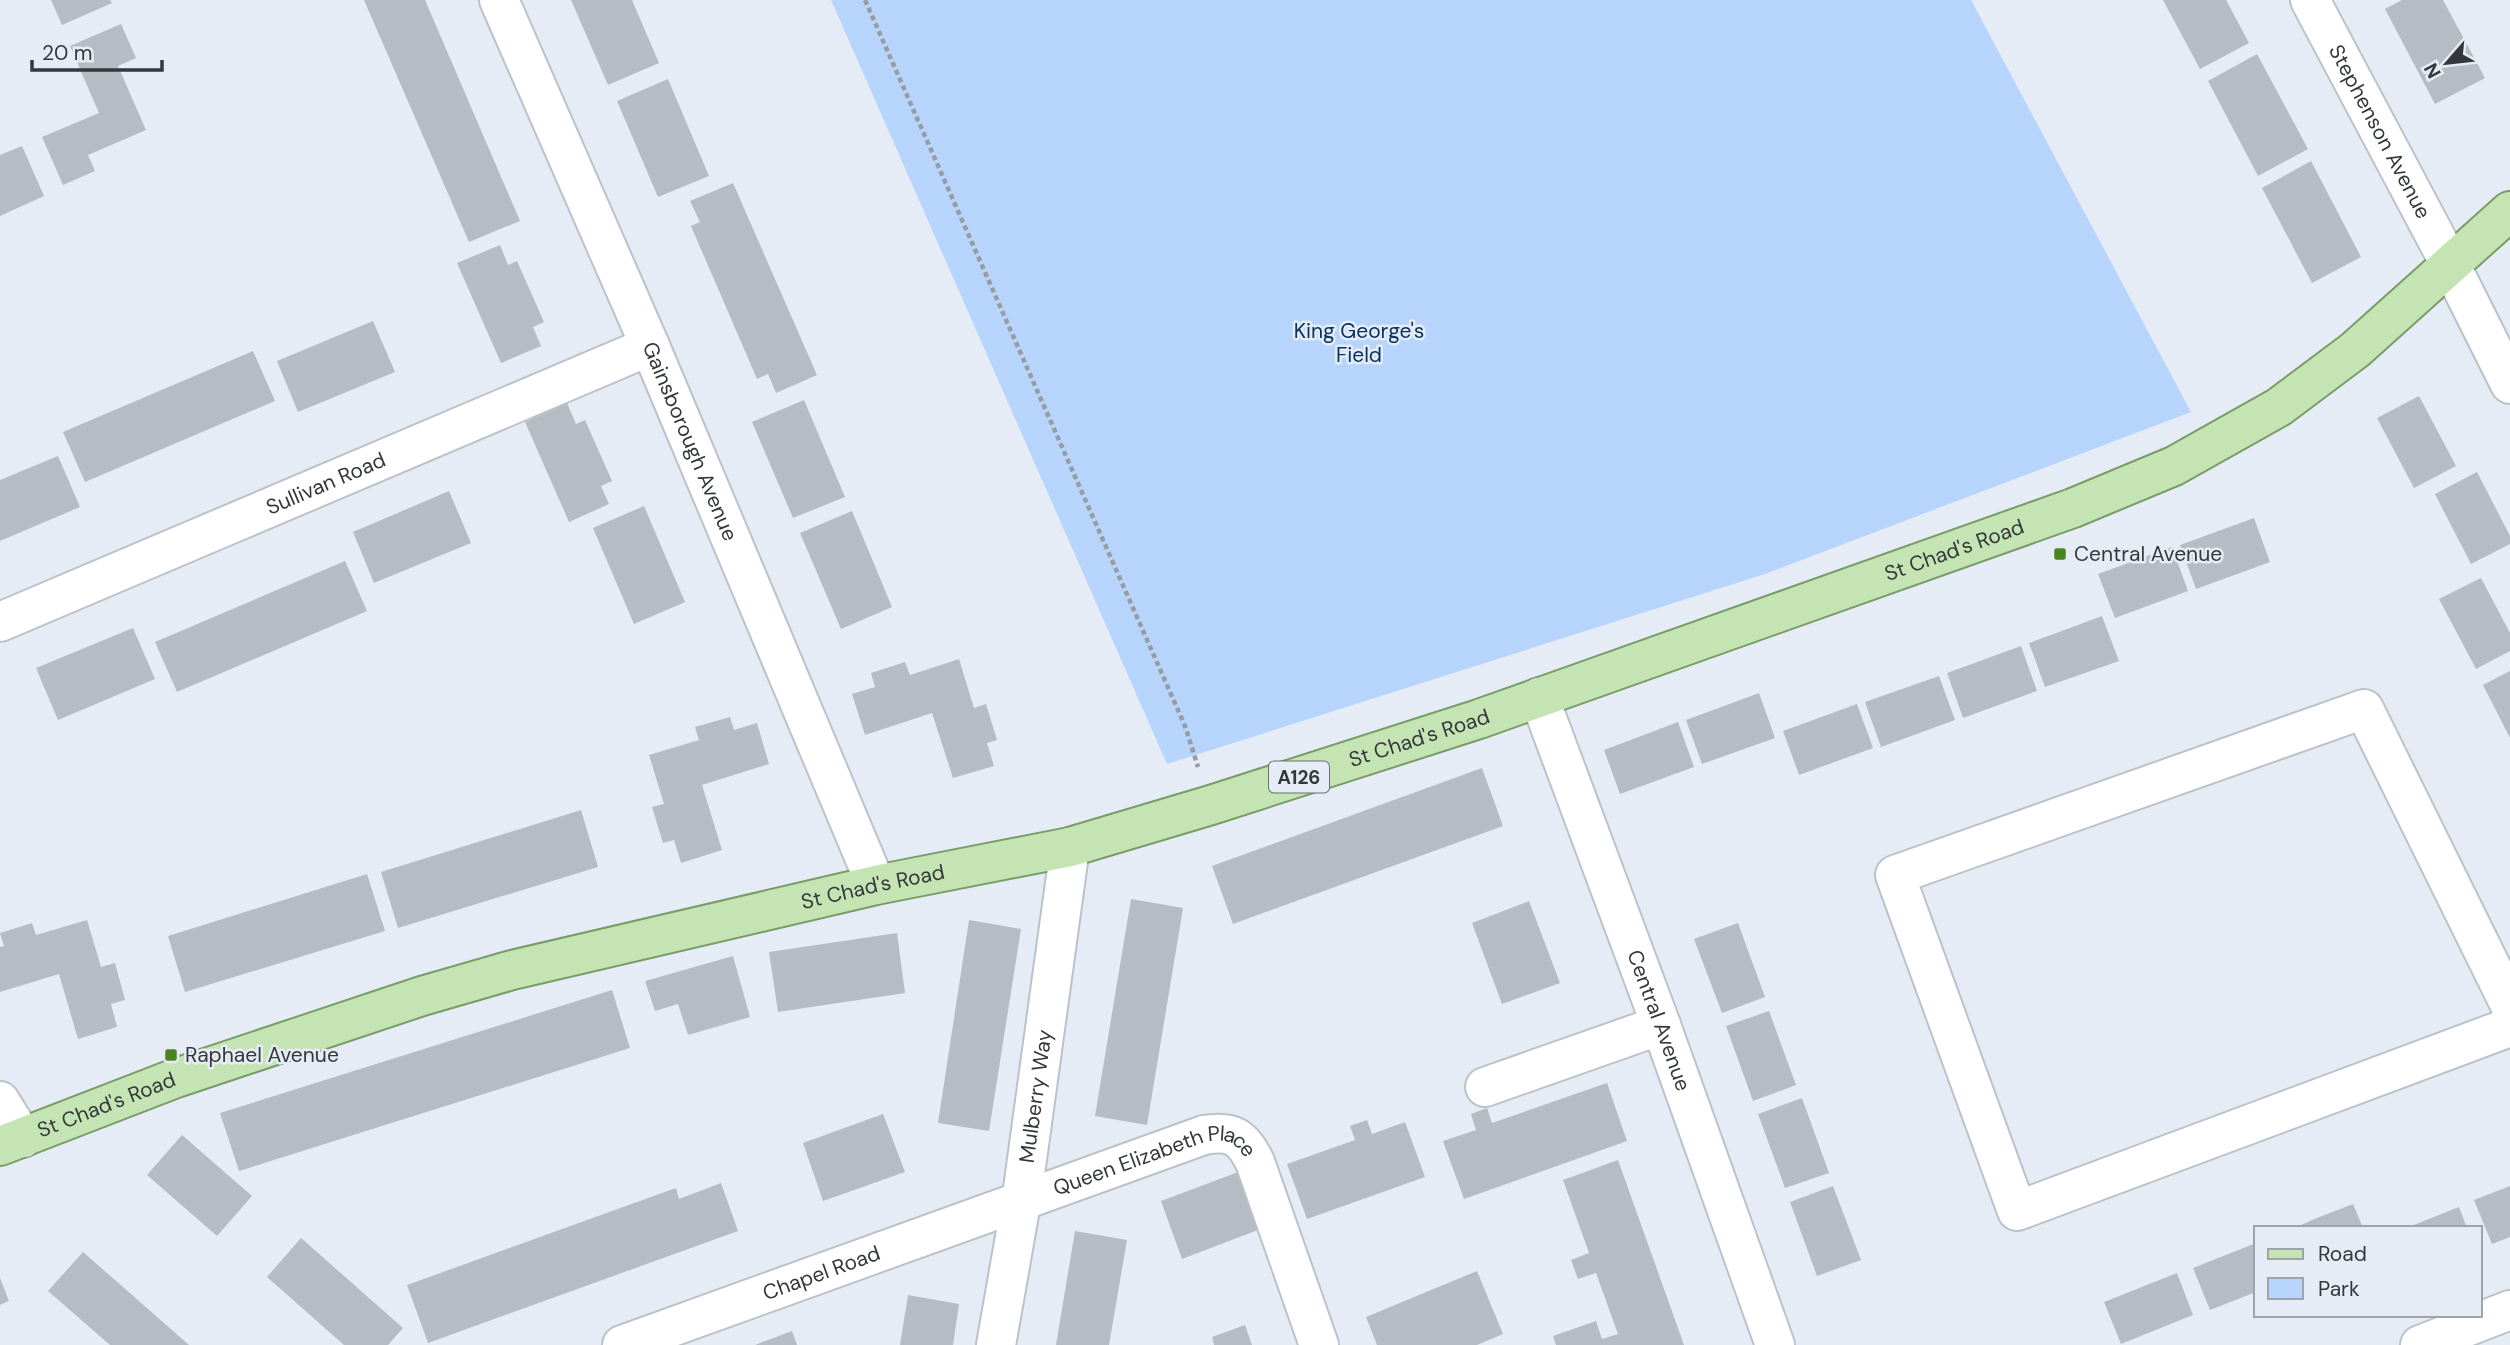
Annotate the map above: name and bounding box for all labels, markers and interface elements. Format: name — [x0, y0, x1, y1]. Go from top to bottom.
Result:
scale bar — [32, 28, 161, 72]
north arrow — [2412, 28, 2482, 98]
text: 20 m — [42, 39, 93, 67]
street label: Stephenson Avenue — [2322, 40, 2438, 224]
text: N — [2418, 59, 2447, 83]
park label: King George's Field — [1294, 317, 1424, 369]
street label: Gainsborough Avenue — [636, 338, 744, 545]
street label: Sullivan Road — [262, 446, 390, 521]
street label: St Chad's Road — [1881, 513, 2028, 588]
place label: Central Avenue — [2074, 540, 2222, 568]
marker: Central Avenue — [2052, 546, 2068, 562]
street label: St Chad's Road — [1345, 702, 1493, 774]
road number: A126 — [1269, 762, 1329, 792]
street label: St Chad's Road — [798, 858, 947, 916]
street label: Central Avenue — [1620, 946, 1697, 1095]
street label: Mulberry Way — [1013, 1027, 1059, 1165]
place label: Raphael Avenue — [185, 1041, 339, 1069]
marker: Raphael Avenue — [163, 1047, 179, 1063]
street label: St Chad's Road — [33, 1066, 180, 1144]
street label: Queen Elizabeth Place — [1049, 1119, 1263, 1202]
legend — [2254, 1226, 2482, 1317]
street label: Chapel Road — [759, 1239, 884, 1307]
text: Road — [2318, 1240, 2367, 1268]
text: Park — [2318, 1275, 2360, 1303]

